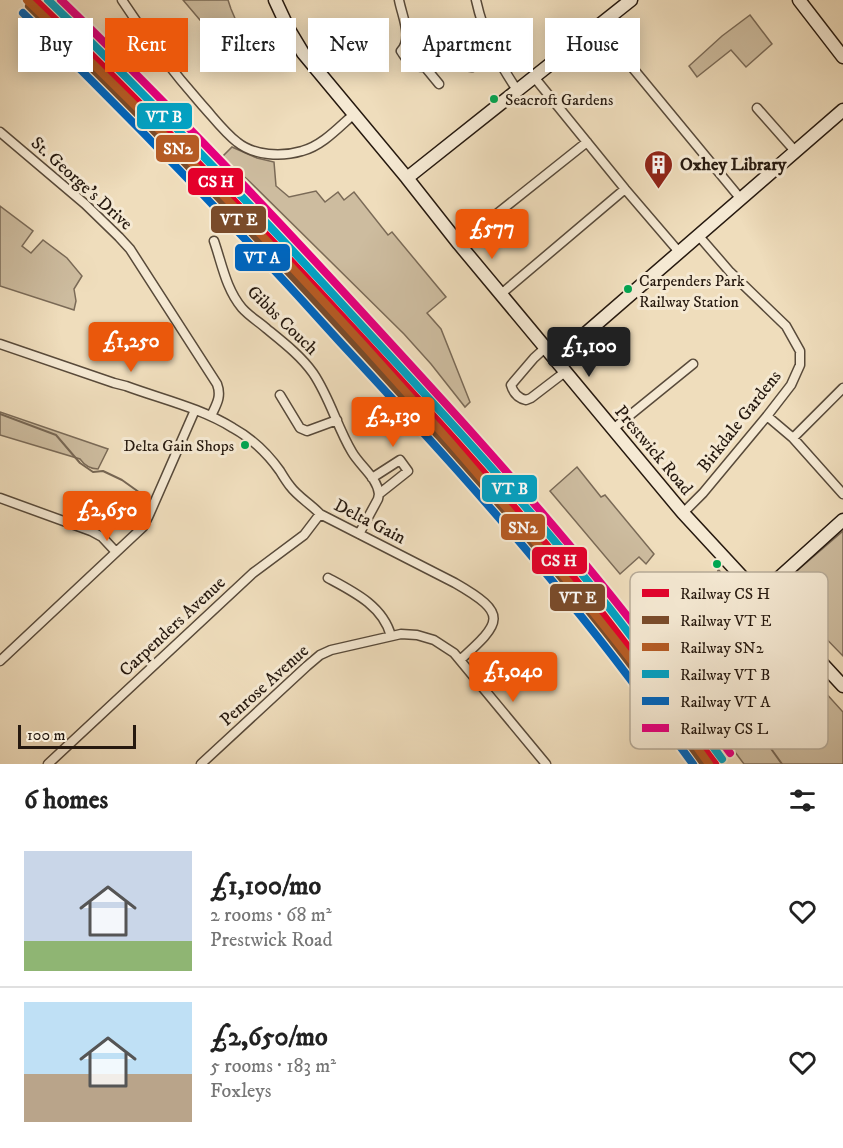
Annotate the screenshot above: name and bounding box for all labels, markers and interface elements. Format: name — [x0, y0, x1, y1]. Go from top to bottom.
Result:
chip: Buy — [18, 18, 93, 72]
chip: Rent — [105, 18, 188, 72]
chip: Filters — [200, 18, 296, 72]
chip: New — [308, 18, 389, 72]
chip: Apartment — [401, 18, 533, 72]
chip: House — [545, 18, 640, 72]
place label: Seacroft Gardens — [505, 90, 613, 110]
marker: Seacroft Gardens — [488, 93, 500, 105]
line badge: VT B — [136, 102, 193, 130]
text: VT B — [145, 107, 182, 127]
street label: St. George's Drive — [26, 132, 137, 235]
line badge: SN2 — [155, 134, 200, 163]
text: SN2 — [163, 139, 194, 159]
building icon: Oxhey Library — [643, 148, 675, 190]
place label: Oxhey Library — [680, 154, 787, 176]
line badge: CS H — [187, 167, 244, 196]
text: CS H — [198, 172, 235, 192]
line badge: VT E — [210, 205, 267, 234]
pin: £577 — [456, 209, 528, 260]
text: VT E — [219, 210, 258, 230]
text: £577 — [470, 216, 514, 241]
line badge: VT A — [234, 243, 291, 272]
text: VT A — [243, 248, 281, 268]
place label: Carpenders Park Railway Station — [639, 271, 745, 312]
street label: Gibbs Couch — [242, 281, 323, 360]
marker: Carpenders Park Railway Station — [622, 283, 634, 295]
pin: £1,250 — [82, 322, 180, 373]
pin: £1,100 — [540, 327, 638, 378]
text: £1,250 — [103, 329, 160, 354]
text: £1,100 — [561, 334, 617, 359]
street label: Birkdale Gardens — [693, 366, 786, 477]
pin: £2,130 — [344, 397, 442, 448]
street label: Prestwick Road — [609, 401, 697, 500]
text: £2,130 — [366, 404, 420, 429]
place label: Delta Gain Shops — [124, 436, 234, 456]
marker: Delta Gain Shops — [239, 439, 251, 451]
line badge: VT B — [481, 474, 538, 503]
text: VT B — [491, 479, 528, 499]
pin: £2,650 — [58, 491, 156, 542]
street label: Delta Gain — [330, 494, 410, 550]
text: £2,650 — [77, 498, 137, 523]
line badge: SN2 — [500, 513, 546, 541]
text: SN2 — [508, 518, 539, 538]
line badge: CS H — [531, 546, 588, 575]
text: CS H — [541, 551, 578, 571]
unlabelled marker — [711, 558, 723, 570]
street label: Carpenders Avenue — [115, 572, 230, 682]
legend — [630, 572, 828, 749]
line badge: VT E — [549, 583, 606, 612]
text: Railway CS H — [680, 584, 770, 604]
text: VT E — [558, 588, 597, 608]
text: Railway VT E — [680, 611, 771, 631]
text: Railway SN2 — [680, 638, 764, 658]
street label: Penrose Avenue — [216, 640, 314, 731]
pin: £1,040 — [464, 652, 562, 703]
text: £1,040 — [483, 659, 543, 684]
text: Railway VT B — [680, 665, 770, 685]
text: Railway VT A — [680, 692, 771, 712]
text: Railway CS L — [680, 719, 769, 739]
scale bar — [18, 722, 136, 750]
text: 100 m — [27, 725, 66, 745]
text: 6 homes — [24, 784, 108, 817]
icon: filters — [786, 784, 819, 817]
text: £1,100/mo — [210, 870, 321, 903]
icon: home — [72, 875, 144, 947]
icon: heart — [786, 895, 819, 928]
text: 2 rooms · 68 m² — [210, 903, 332, 928]
text: Prestwick Road — [210, 928, 333, 953]
text: £2,650/mo — [210, 1021, 328, 1054]
icon: home — [72, 1026, 144, 1098]
icon: heart — [786, 1046, 819, 1079]
text: 5 rooms · 183 m² — [210, 1054, 336, 1079]
text: Foxleys — [210, 1079, 272, 1104]

